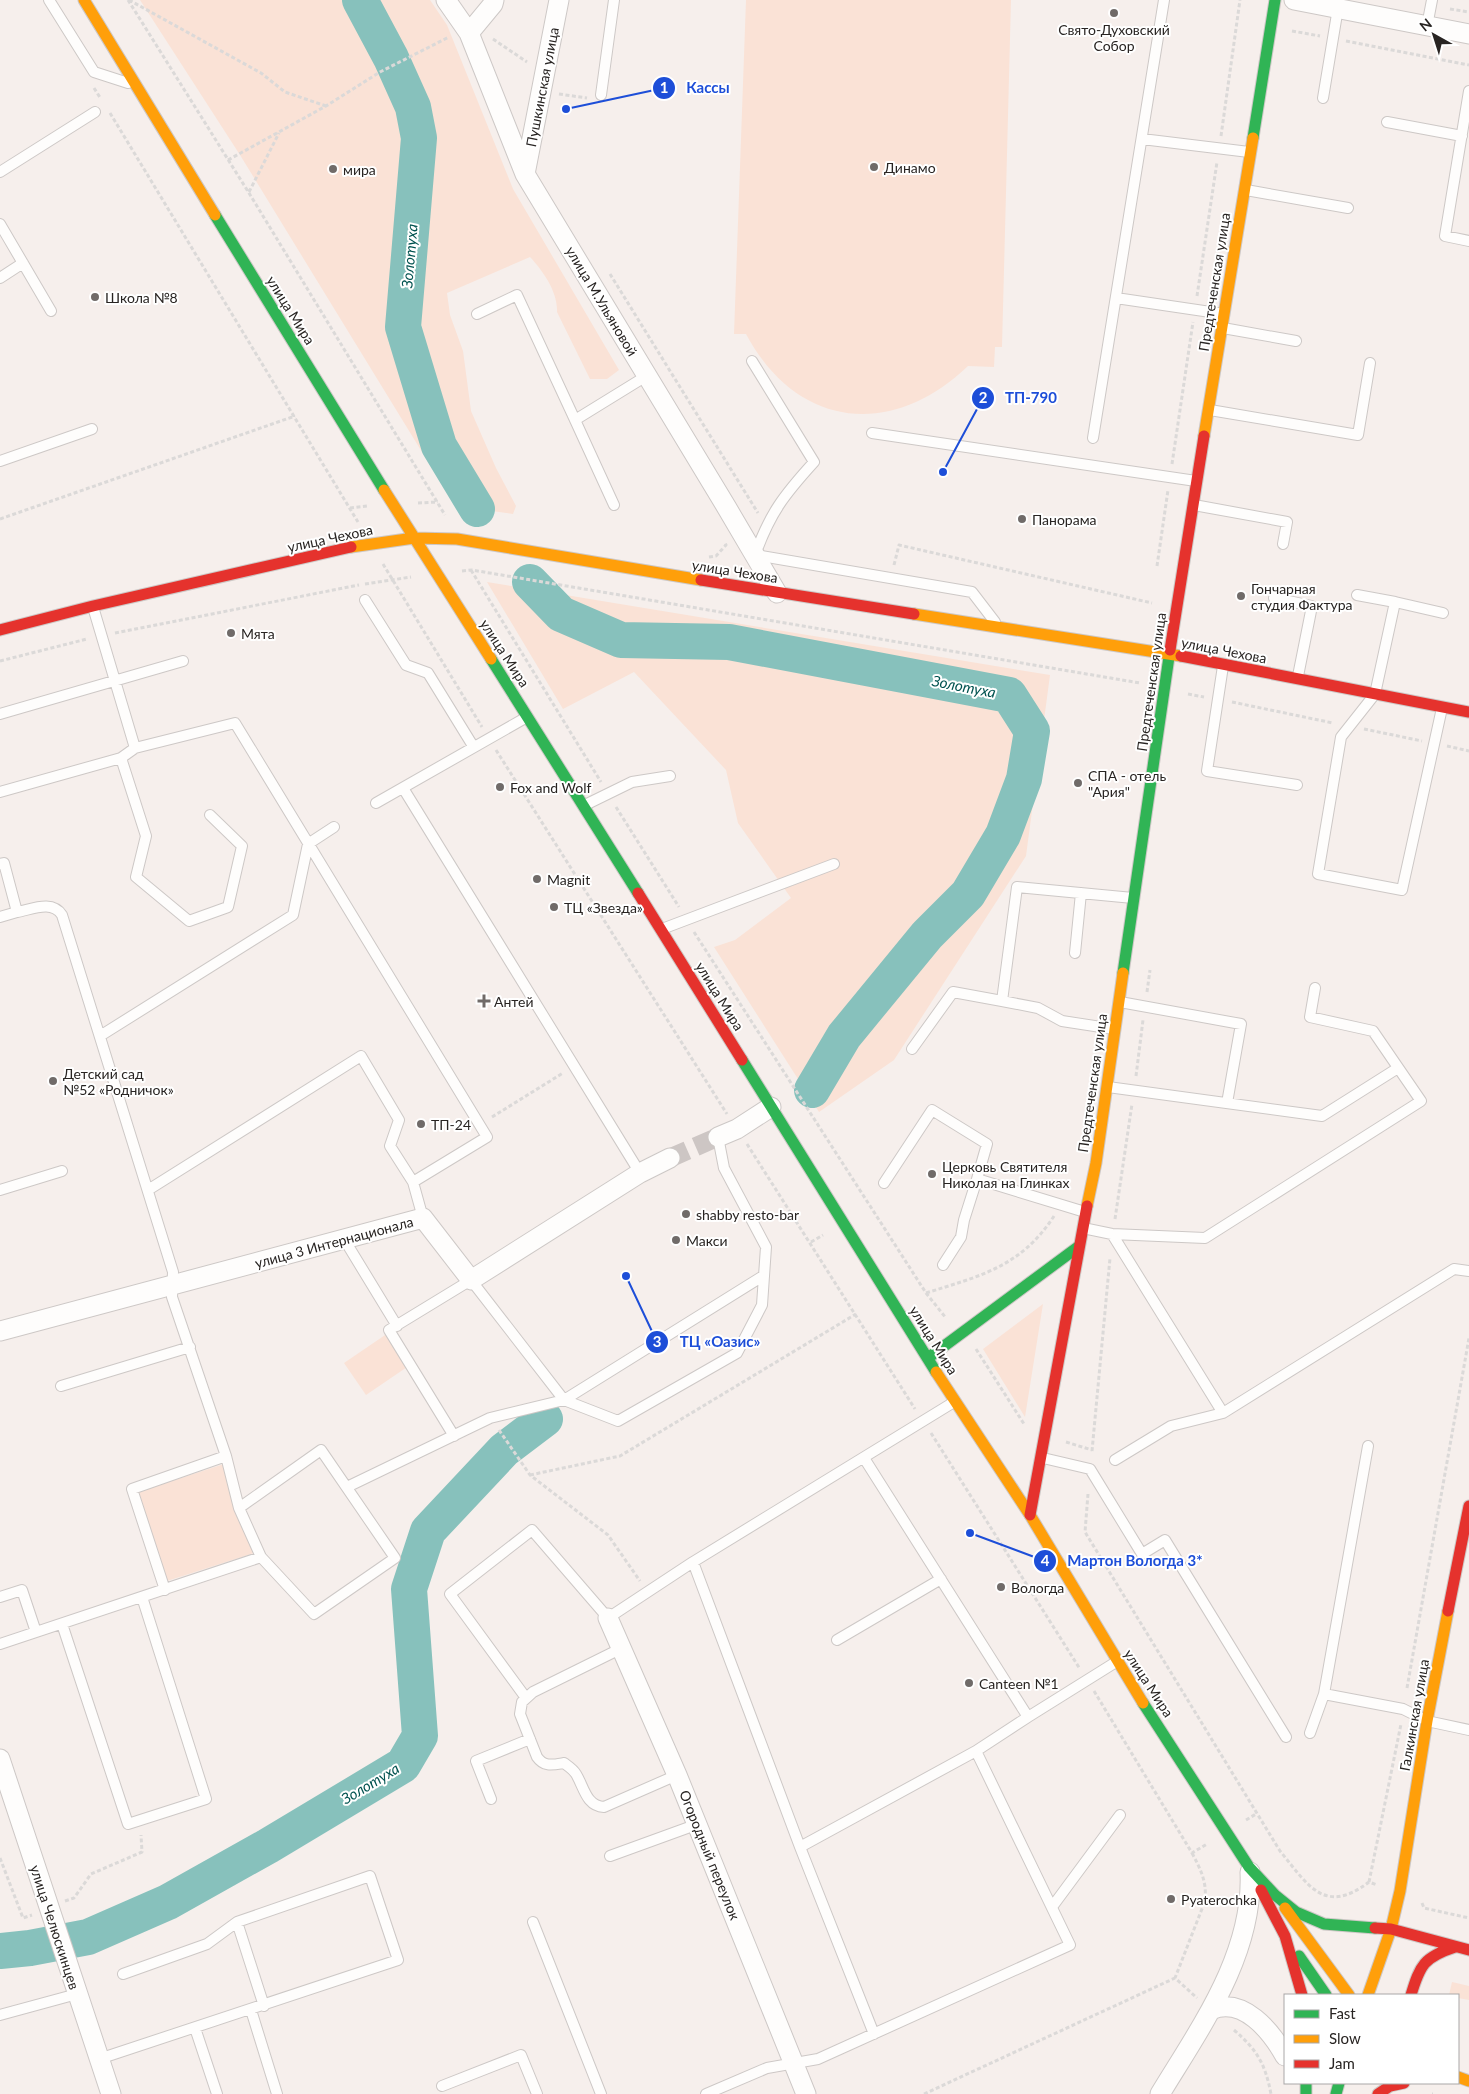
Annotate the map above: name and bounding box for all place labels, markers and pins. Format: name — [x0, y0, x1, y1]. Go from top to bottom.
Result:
marker: Свято-Духовский Собор — [1108, 7, 1120, 19]
place label: Свято-Духовский Собор — [1058, 21, 1170, 54]
callout: Кассы — [651, 73, 740, 103]
place label: Динамо — [884, 159, 936, 176]
place label: мира — [343, 161, 376, 178]
marker: Динамо — [868, 161, 880, 173]
marker: мира — [327, 163, 339, 175]
place label: Школа №8 — [105, 289, 178, 306]
marker: Школа №8 — [89, 291, 101, 303]
callout: ТП-790 — [970, 383, 1067, 413]
place label: Панорама — [1032, 511, 1097, 528]
marker: Панорама — [1016, 513, 1028, 525]
place label: Гончарная студия Фактура — [1251, 580, 1353, 613]
marker: Гончарная студия Фактура — [1235, 590, 1247, 602]
place label: Мята — [241, 625, 275, 642]
marker: Мята — [225, 627, 237, 639]
place label: СПА - отель "Ария" — [1088, 767, 1166, 800]
marker: СПА - отель "Ария" — [1072, 777, 1084, 789]
place label: Fox and Wolf — [510, 779, 591, 796]
marker: Fox and Wolf — [494, 781, 506, 793]
place label: Magnit — [547, 871, 590, 888]
marker: Magnit — [531, 873, 543, 885]
place label: ТЦ «Звезда» — [564, 899, 643, 916]
marker: ТЦ «Звезда» — [548, 901, 560, 913]
place label: Антей — [494, 993, 534, 1010]
marker: Антей — [478, 995, 490, 1007]
place label: Детский сад №52 «Родничок» — [63, 1065, 174, 1098]
marker: Детский сад №52 «Родничок» — [47, 1075, 59, 1087]
place label: ТП-24 — [431, 1116, 471, 1133]
marker: ТП-24 — [415, 1118, 427, 1130]
place label: Церковь Святителя Николая на Глинках — [942, 1158, 1070, 1191]
marker: Церковь Святителя Николая на Глинках — [926, 1168, 938, 1180]
place label: shabby resto-bar — [696, 1206, 799, 1223]
marker: shabby resto-bar — [680, 1208, 692, 1220]
place label: Макси — [686, 1232, 727, 1249]
marker: Макси — [670, 1234, 682, 1246]
callout: ТЦ «Оазис» — [645, 1327, 770, 1357]
callout: Мартон Вологда 3* — [1032, 1546, 1213, 1576]
place label: Вологда — [1011, 1579, 1064, 1596]
marker: Вологда — [995, 1581, 1007, 1593]
place label: Canteen №1 — [979, 1675, 1059, 1692]
marker: Canteen №1 — [963, 1677, 975, 1689]
place label: Pyaterochka — [1181, 1891, 1257, 1908]
marker: Pyaterochka — [1165, 1893, 1177, 1905]

